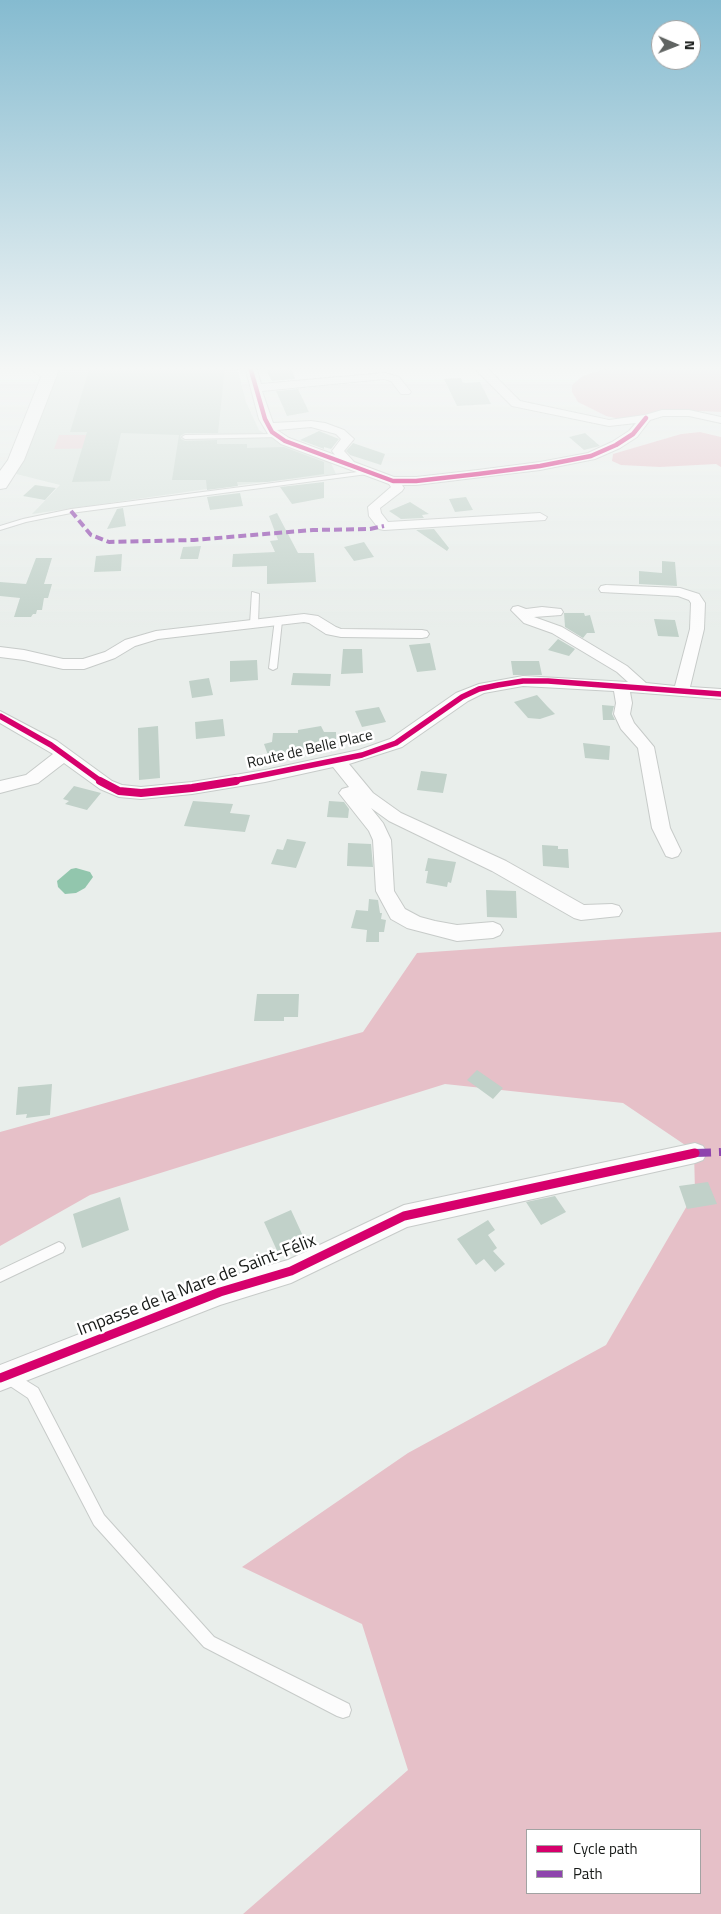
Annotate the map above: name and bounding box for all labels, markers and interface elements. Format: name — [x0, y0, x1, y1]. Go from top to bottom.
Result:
north arrow — [651, 20, 701, 70]
text: N — [680, 40, 701, 50]
street label: Route de Belle Place — [245, 727, 375, 773]
street label: Impasse de la Mare de Saint-Félix — [75, 1230, 319, 1342]
legend — [526, 1829, 701, 1894]
text: Cycle path — [573, 1837, 638, 1860]
text: Path — [573, 1862, 603, 1885]

